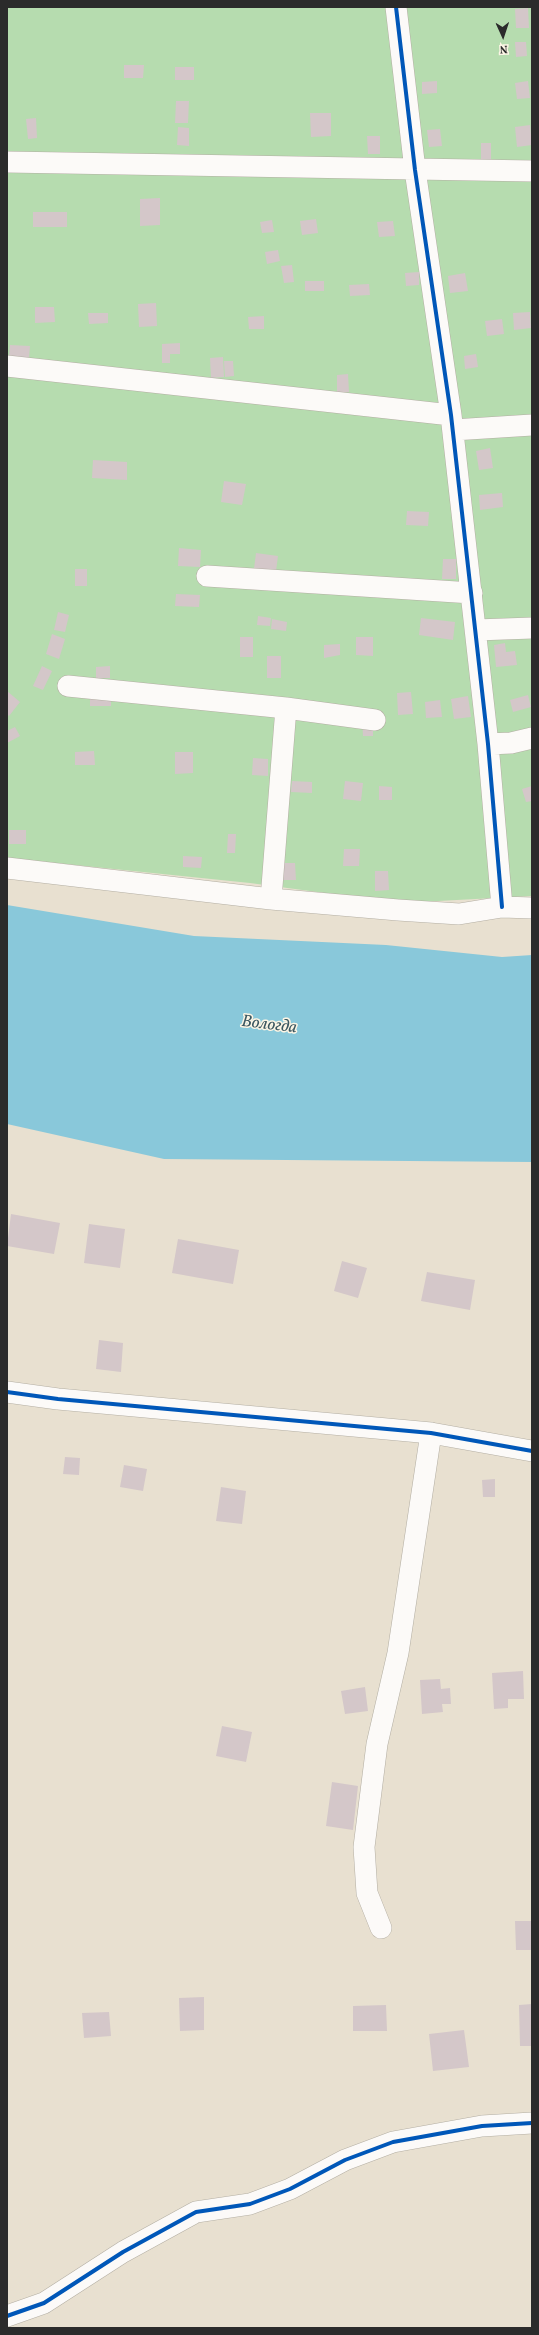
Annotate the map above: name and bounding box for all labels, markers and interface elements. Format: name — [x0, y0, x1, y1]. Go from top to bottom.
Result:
north arrow — [483, 16, 523, 56]
text: N — [499, 41, 508, 56]
water label: Вологда — [240, 1012, 298, 1040]

